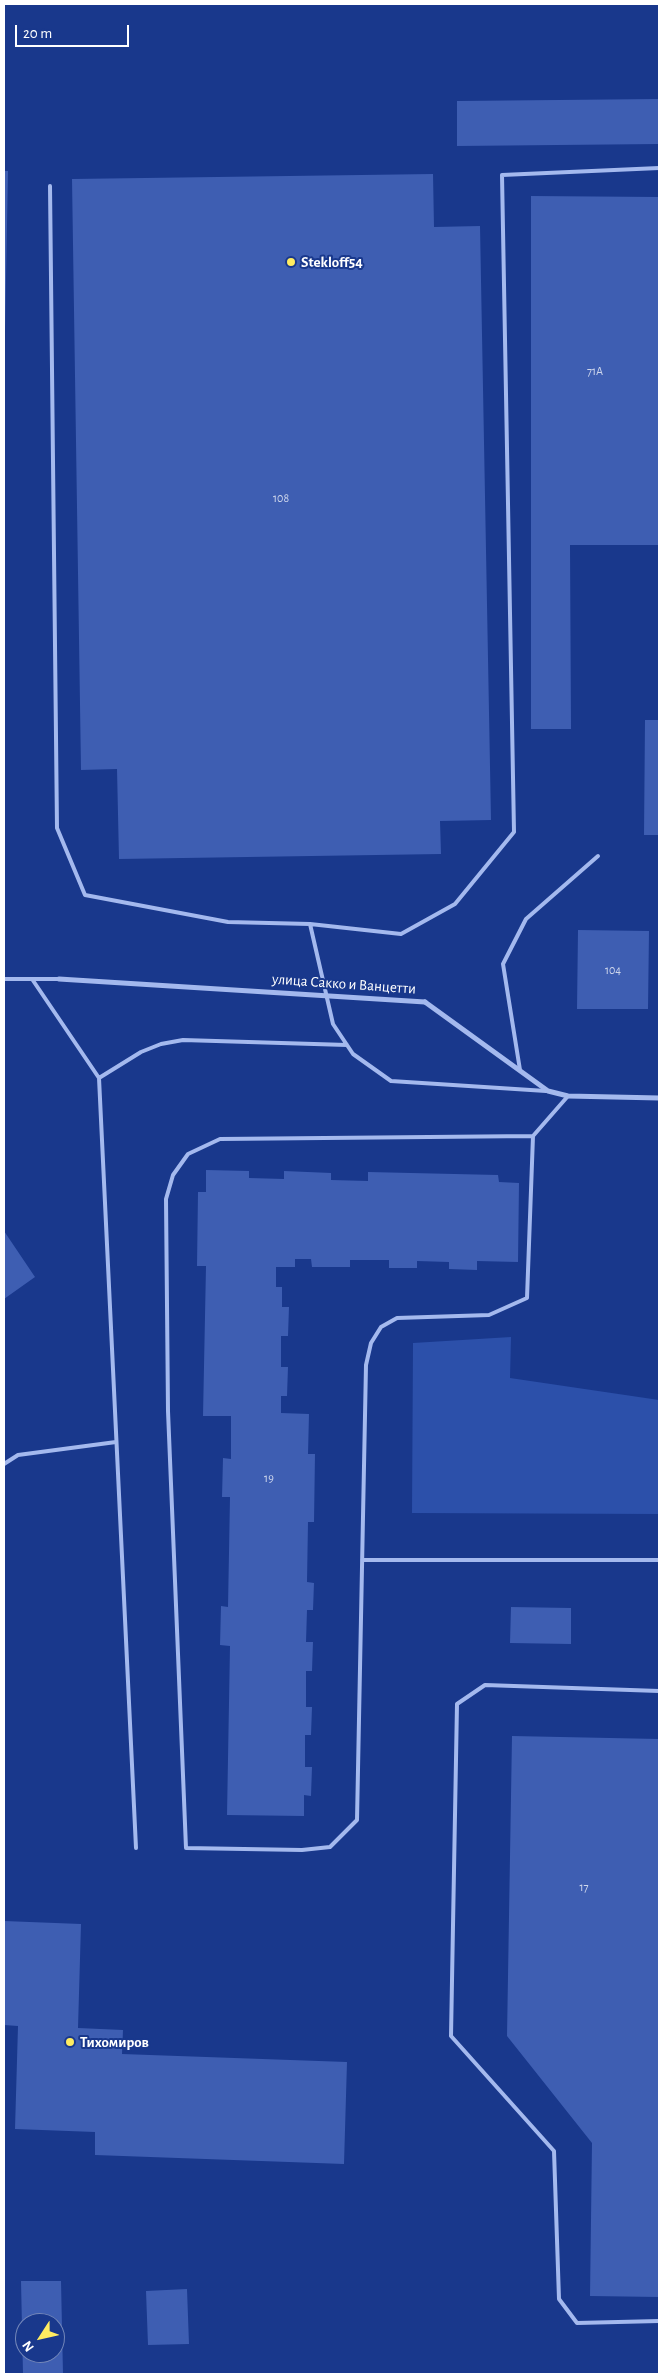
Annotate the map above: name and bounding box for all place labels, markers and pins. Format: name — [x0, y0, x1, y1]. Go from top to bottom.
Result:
place label: Stekloff54 — [301, 253, 363, 271]
marker: Stekloff54 — [285, 256, 297, 268]
place label: Тихомиров — [80, 2033, 149, 2051]
marker: Тихомиров — [64, 2036, 76, 2048]

